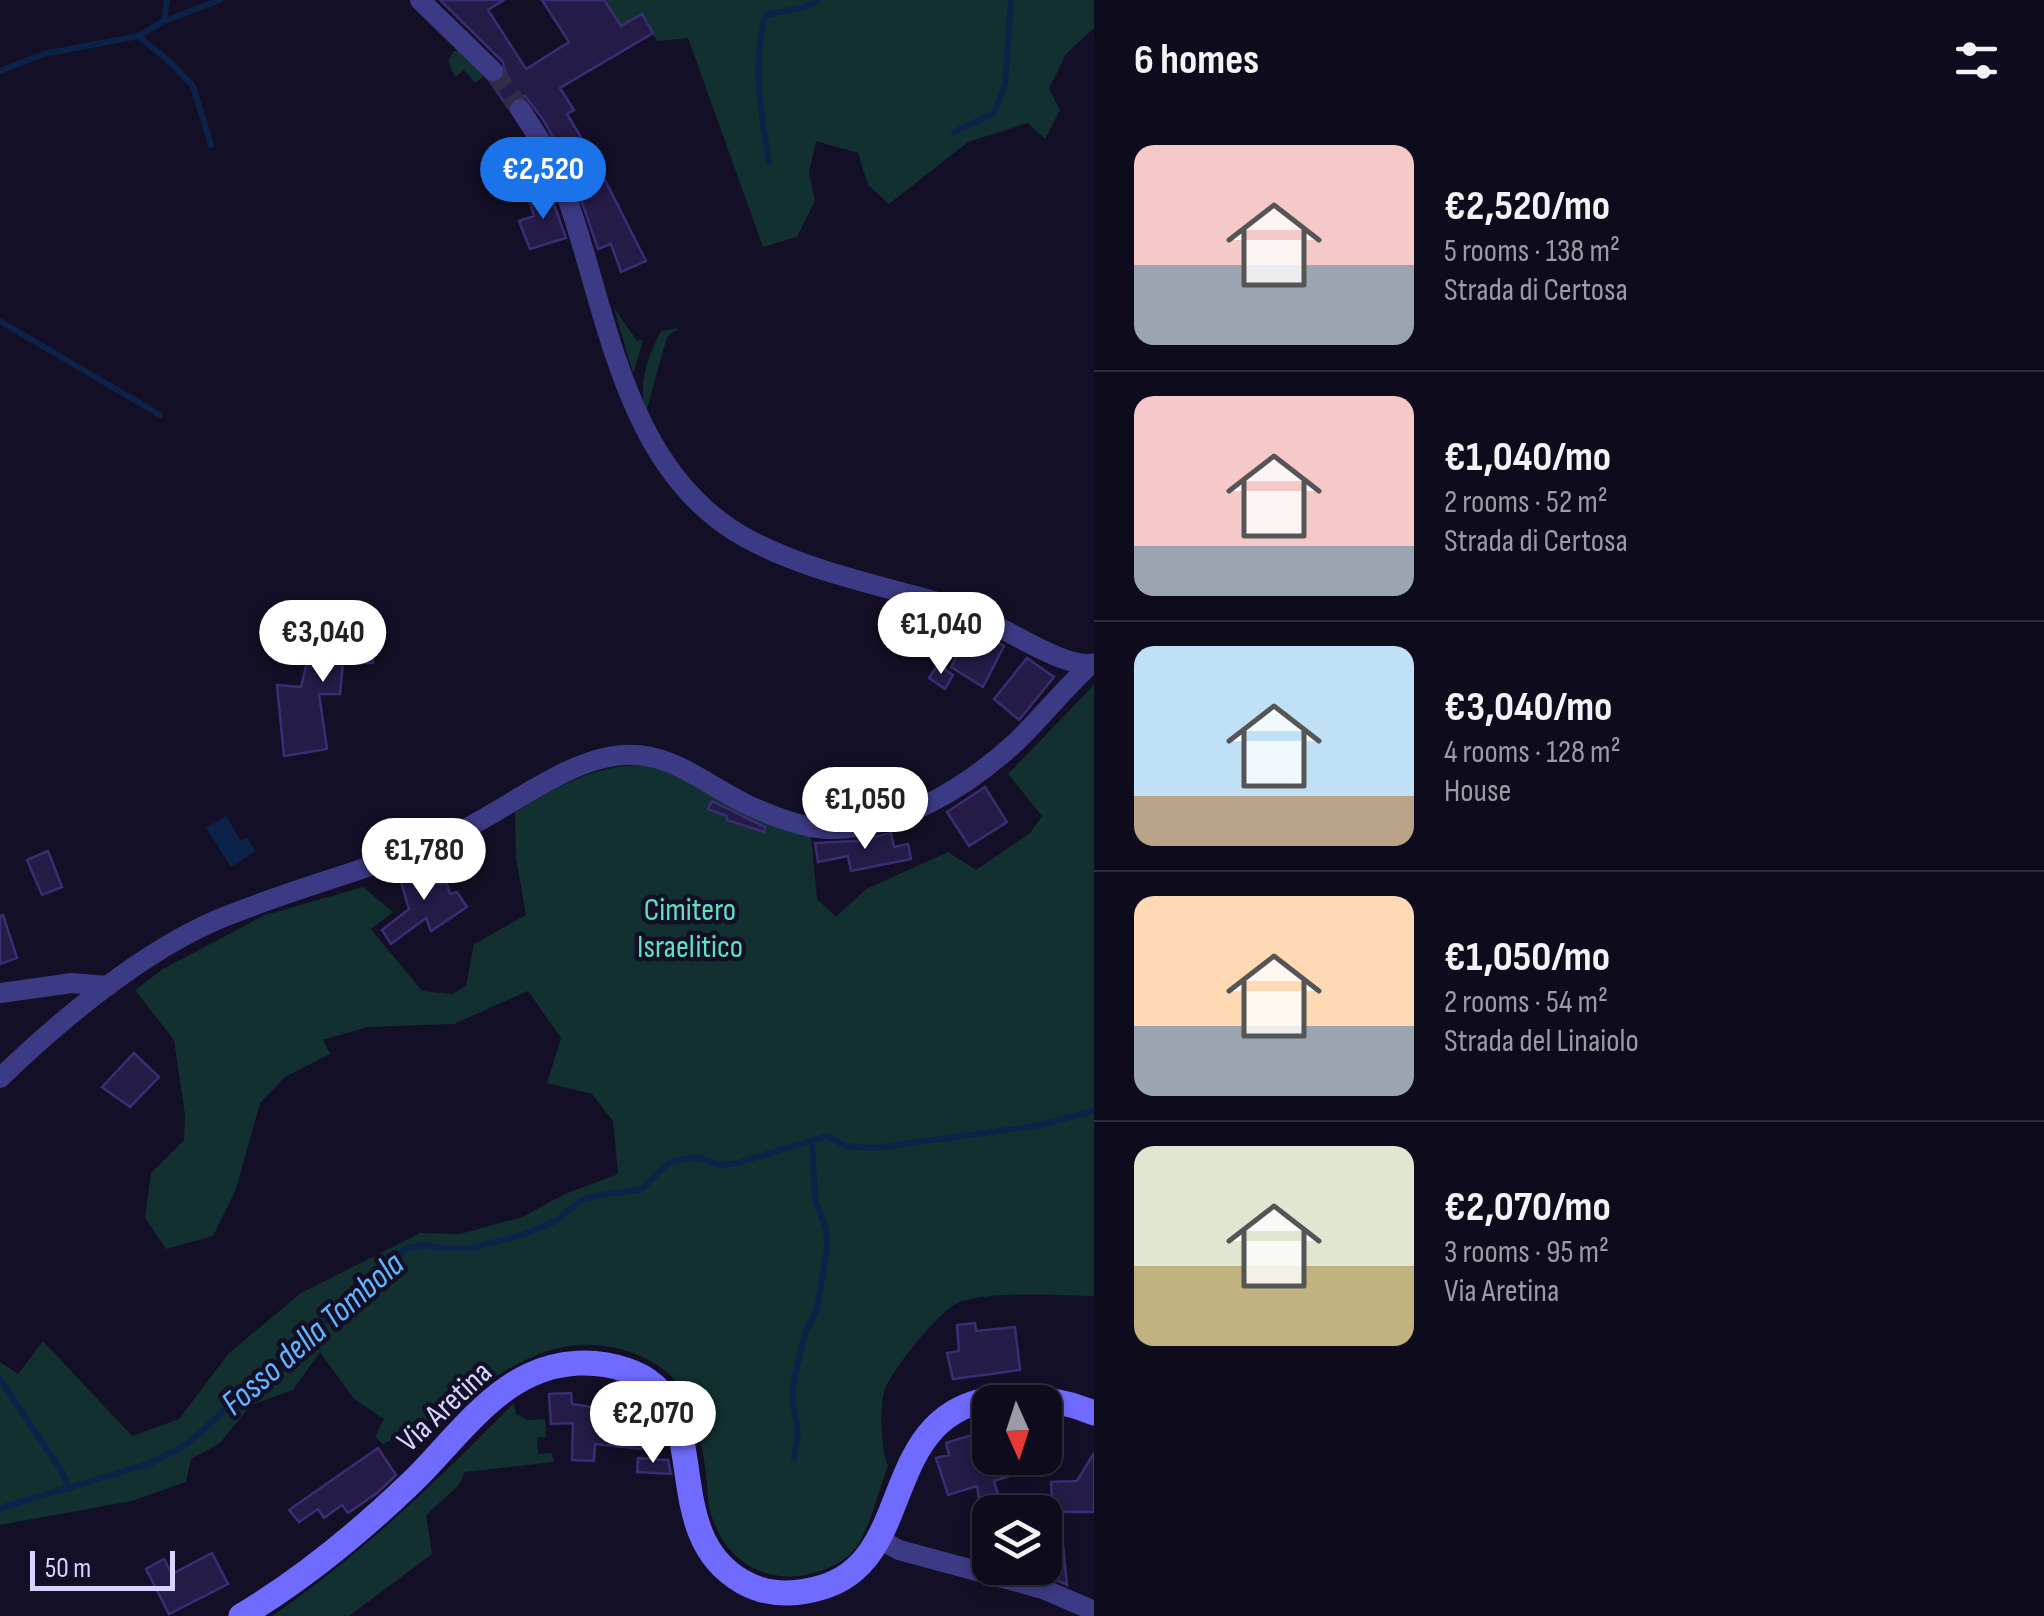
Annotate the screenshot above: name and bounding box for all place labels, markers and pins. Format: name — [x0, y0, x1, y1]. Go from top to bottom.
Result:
pin: €2,520 — [462, 137, 624, 222]
pin: €1,040 — [860, 592, 1022, 677]
pin: €3,040 — [242, 600, 404, 685]
pin: €1,050 — [784, 767, 946, 852]
pin: €1,780 — [343, 818, 505, 903]
pin: €2,070 — [572, 1381, 734, 1466]

